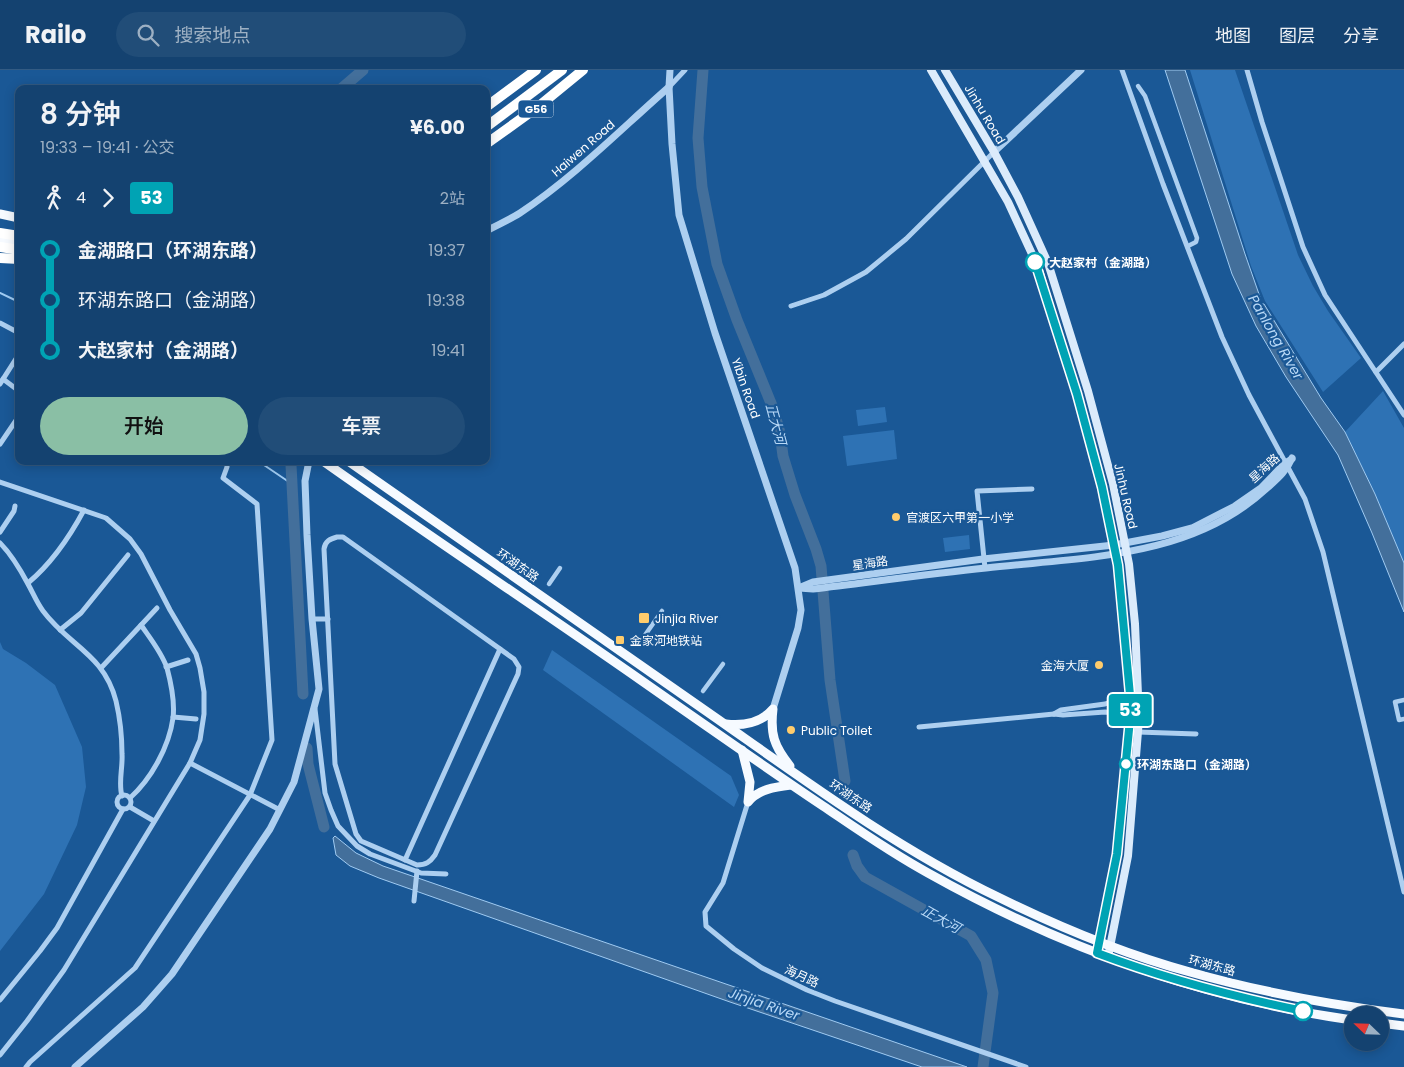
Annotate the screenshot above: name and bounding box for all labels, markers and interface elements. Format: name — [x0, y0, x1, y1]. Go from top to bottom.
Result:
search box — [116, 12, 466, 57]
text: Railo — [25, 18, 86, 51]
icon: search — [134, 21, 162, 49]
text: 搜索地点 — [174, 22, 250, 49]
text: 地图 — [1215, 23, 1251, 48]
text: 图层 — [1279, 23, 1315, 48]
text: 分享 — [1343, 23, 1379, 48]
street label: Jinhu Road — [961, 81, 1009, 147]
text: 8 分钟 — [40, 95, 121, 134]
road number: G56 — [518, 100, 554, 118]
text: ¥6.00 — [410, 114, 465, 141]
street label: Haiwen Road — [548, 116, 618, 180]
text: 19:33 – 19:41 · 公交 — [40, 136, 175, 159]
icon: walk — [40, 184, 68, 212]
icon: forward — [94, 184, 122, 212]
text: 53 — [140, 185, 163, 210]
text: 4 — [76, 186, 86, 209]
text: 2站 — [440, 187, 465, 210]
text: 金湖路口（环湖东路） — [78, 237, 268, 264]
text: 19:37 — [428, 239, 465, 262]
marker: 大赵家村（金湖路） — [1025, 252, 1045, 272]
place label: 大赵家村（金湖路） — [1049, 254, 1157, 271]
text: 环湖东路口（金湖路） — [78, 287, 268, 314]
text: 19:38 — [427, 289, 465, 312]
water label: Panlong River — [1244, 291, 1309, 384]
text: 大赵家村（金湖路） — [78, 337, 249, 364]
text: 19:41 — [431, 339, 465, 362]
street label: Yibin Road — [728, 355, 764, 421]
button: 开始 — [40, 397, 248, 455]
button: 车票 — [258, 397, 465, 455]
water label: 正大河 — [761, 401, 792, 450]
street label: 星海路 — [1245, 450, 1283, 486]
street label: Jinhu Road — [1110, 462, 1142, 530]
place label: 官渡区六甲第一小学 — [906, 509, 1014, 526]
marker: 官渡区六甲第一小学 — [890, 511, 902, 523]
street label: 环湖东路 — [493, 544, 543, 586]
street label: 星海路 — [851, 552, 889, 574]
place label: Jinjia River — [655, 610, 719, 627]
marker: Jinjia River — [637, 611, 651, 625]
place label: 金家河地铁站 — [630, 632, 702, 649]
marker: 金家河地铁站 — [614, 634, 626, 646]
place label: 金海大厦 — [1041, 657, 1089, 674]
marker: 金海大厦 — [1093, 659, 1105, 671]
line badge: 53 — [1108, 694, 1152, 726]
text: 53 — [1119, 697, 1141, 722]
place label: Public Toilet — [801, 722, 872, 739]
marker: Public Toilet — [785, 724, 797, 736]
place label: 环湖东路口（金湖路） — [1137, 756, 1257, 773]
marker: 环湖东路口（金湖路） — [1119, 757, 1133, 771]
street label: 环湖东路 — [826, 776, 876, 816]
water label: 正大河 — [918, 900, 967, 939]
street label: 环湖东路 — [1187, 951, 1237, 979]
street label: 海月路 — [782, 961, 822, 991]
water label: Jinjia River — [726, 982, 803, 1026]
unlabelled marker — [1293, 1001, 1313, 1021]
north arrow — [1344, 1006, 1389, 1051]
map controls — [1344, 1006, 1389, 1051]

